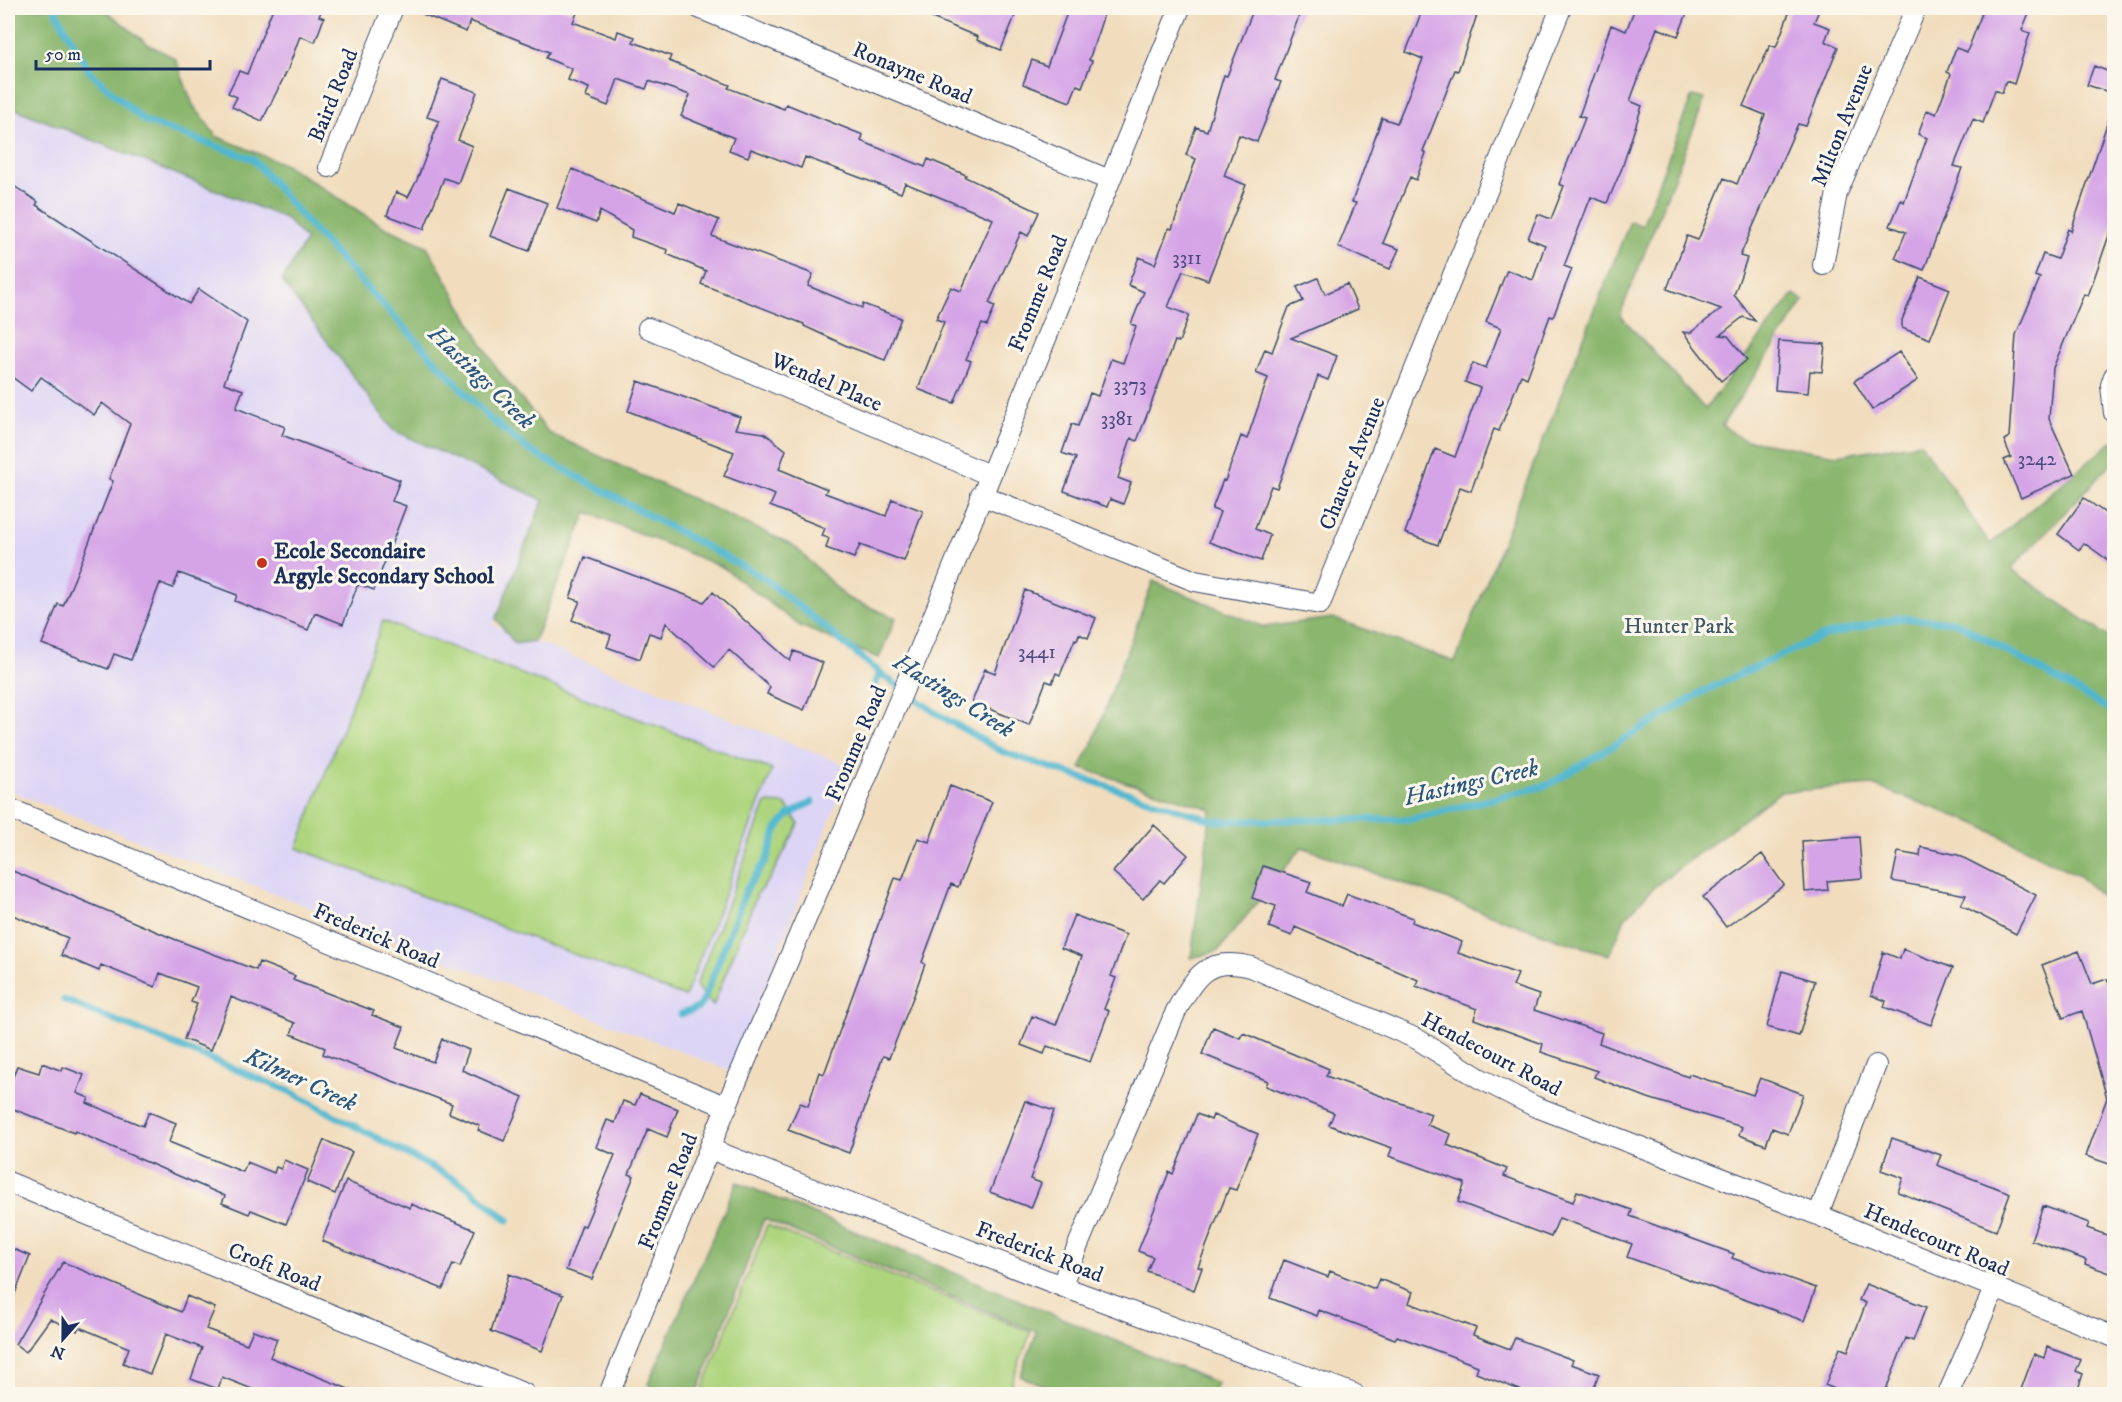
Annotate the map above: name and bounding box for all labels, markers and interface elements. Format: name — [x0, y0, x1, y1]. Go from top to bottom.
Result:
scale bar — [36, 33, 210, 71]
street label: Ronayne Road — [849, 36, 976, 111]
text: 50 m — [45, 44, 81, 66]
street label: Baird Road — [302, 45, 364, 146]
street label: Milton Avenue — [1806, 60, 1879, 191]
street label: Fromme Road — [1003, 231, 1074, 356]
house number: 3311 — [1172, 246, 1202, 271]
water label: Hastings Creek — [421, 319, 541, 436]
street label: Wendel Place — [766, 346, 886, 418]
house number: 3373 — [1114, 373, 1146, 398]
street label: Chaucer Avenue — [1313, 393, 1391, 534]
house number: 3381 — [1101, 407, 1133, 432]
house number: 3242 — [2018, 447, 2056, 472]
place label: Ecole Secondaire Argyle Secondary School — [273, 538, 494, 590]
marker: Ecole Secondaire Argyle Secondary School — [255, 556, 269, 570]
park label: Hunter Park — [1624, 613, 1734, 640]
house number: 3441 — [1018, 640, 1056, 665]
water label: Hastings Creek — [887, 646, 1019, 745]
street label: Fromme Road — [820, 681, 893, 806]
water label: Hastings Creek — [1400, 753, 1541, 813]
street label: Frederick Road — [309, 898, 444, 975]
street label: Hendecourt Road — [1416, 1006, 1566, 1103]
water label: Kilmer Creek — [239, 1041, 361, 1119]
street label: Fromme Road — [633, 1129, 704, 1254]
street label: Hendecourt Road — [1860, 1198, 2013, 1283]
street label: Frederick Road — [972, 1216, 1107, 1289]
street label: Croft Road — [224, 1237, 325, 1298]
north arrow — [33, 1309, 93, 1369]
text: N — [48, 1340, 68, 1364]

